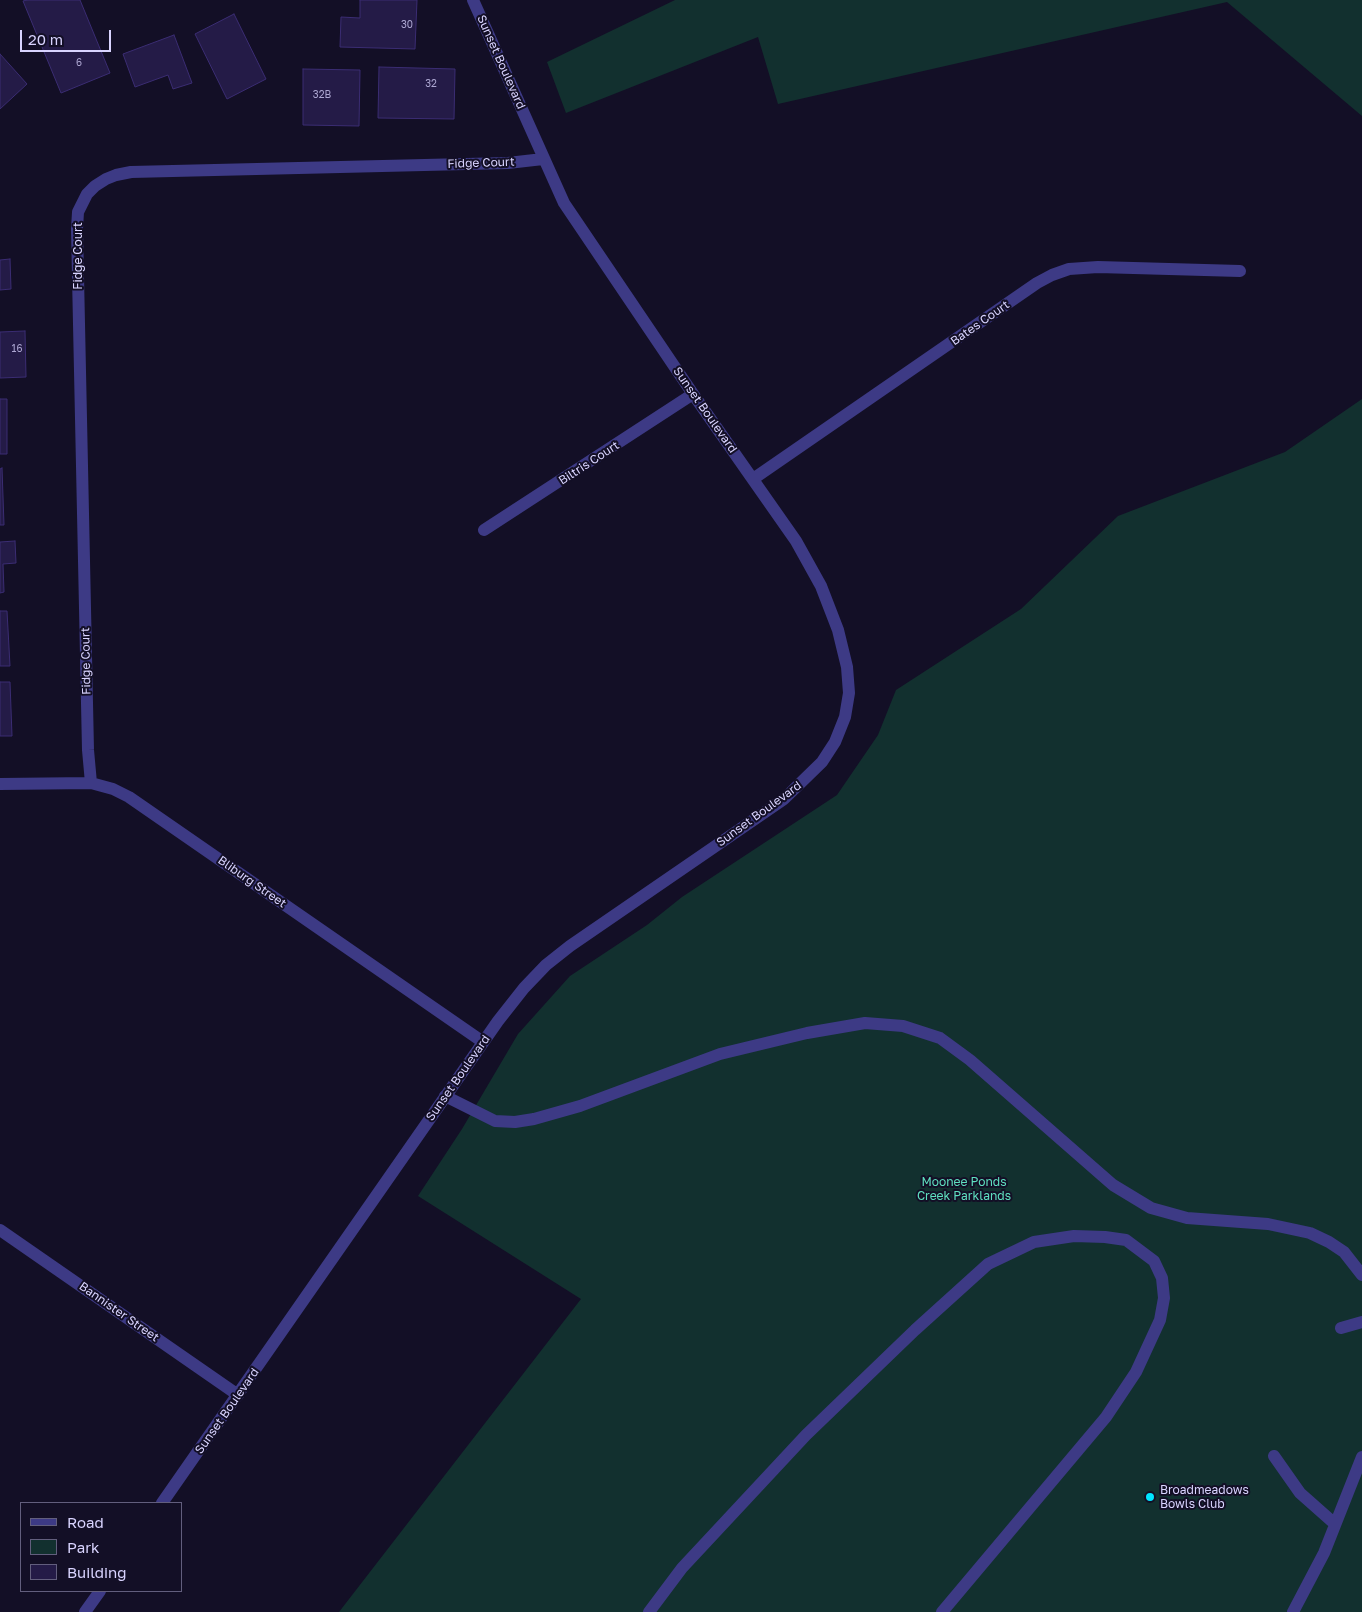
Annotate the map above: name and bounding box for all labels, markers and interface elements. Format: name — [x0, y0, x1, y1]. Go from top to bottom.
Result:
street label: Sunset Boulevard — [474, 13, 528, 111]
house number: 30 — [401, 19, 413, 31]
scale bar — [22, 20, 114, 52]
text: 20 m — [28, 30, 63, 48]
house number: 6 — [76, 57, 82, 69]
house number: 32 — [425, 78, 437, 90]
house number: 32B — [313, 89, 331, 101]
street label: Fidge Court — [447, 155, 515, 171]
street label: Fidge Court — [71, 222, 85, 290]
street label: Bates Court — [948, 298, 1012, 348]
house number: 16 — [12, 343, 22, 355]
street label: Sunset Boulevard — [670, 364, 740, 456]
street label: Biltris Court — [556, 438, 622, 488]
street label: Fidge Court — [78, 627, 94, 695]
street label: Sunset Boulevard — [714, 778, 804, 850]
street label: Bliburg Street — [215, 853, 289, 911]
street label: Sunset Boulevard — [423, 1032, 493, 1124]
park label: Moonee Ponds Creek Parklands — [917, 1175, 1011, 1203]
street label: Bannister Street — [76, 1279, 162, 1345]
street label: Sunset Boulevard — [192, 1365, 262, 1457]
place label: Broadmeadows Bowls Club — [1160, 1483, 1249, 1511]
marker: Broadmeadows Bowls Club — [1144, 1491, 1156, 1503]
legend — [20, 1502, 182, 1592]
text: Road — [67, 1513, 104, 1531]
text: Park — [67, 1538, 99, 1556]
text: Building — [67, 1563, 127, 1581]

